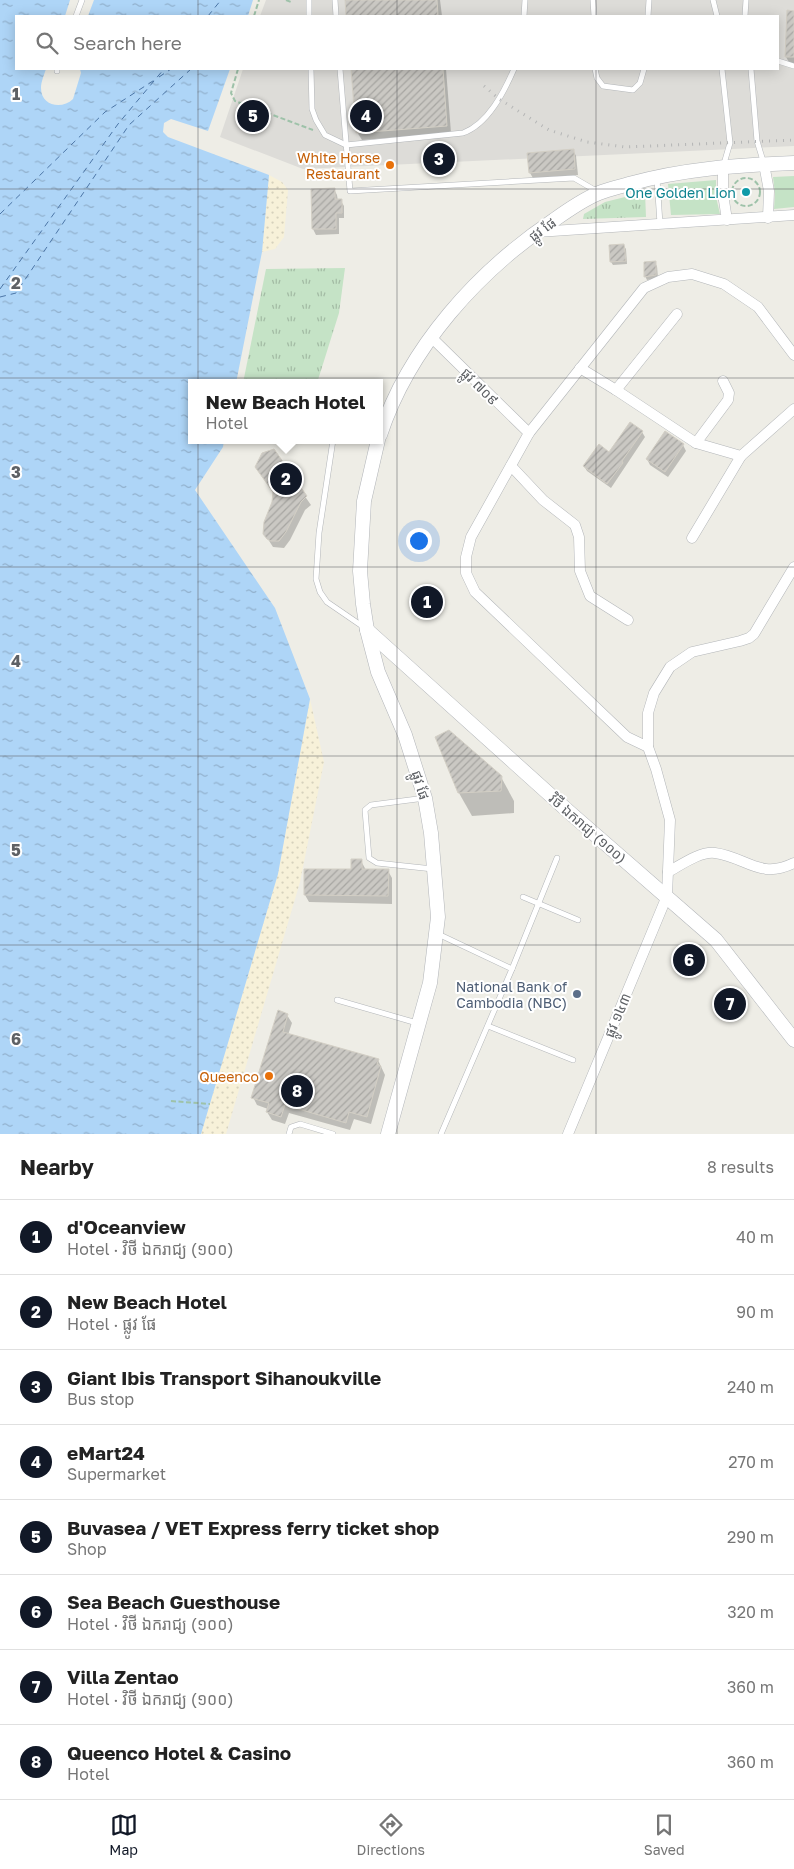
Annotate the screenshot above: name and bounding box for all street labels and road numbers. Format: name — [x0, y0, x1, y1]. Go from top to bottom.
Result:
street label: ផ្លូវ ផែ — [525, 213, 562, 248]
street label: ផ្លូវ ៧០៩ — [455, 364, 502, 411]
street label: ផ្លូវ ផែ — [405, 768, 433, 803]
street label: វិថី ឯករាជ្យ (១០០) — [545, 789, 630, 867]
street label: ផ្លូវ ១៤៣ — [600, 990, 638, 1041]

